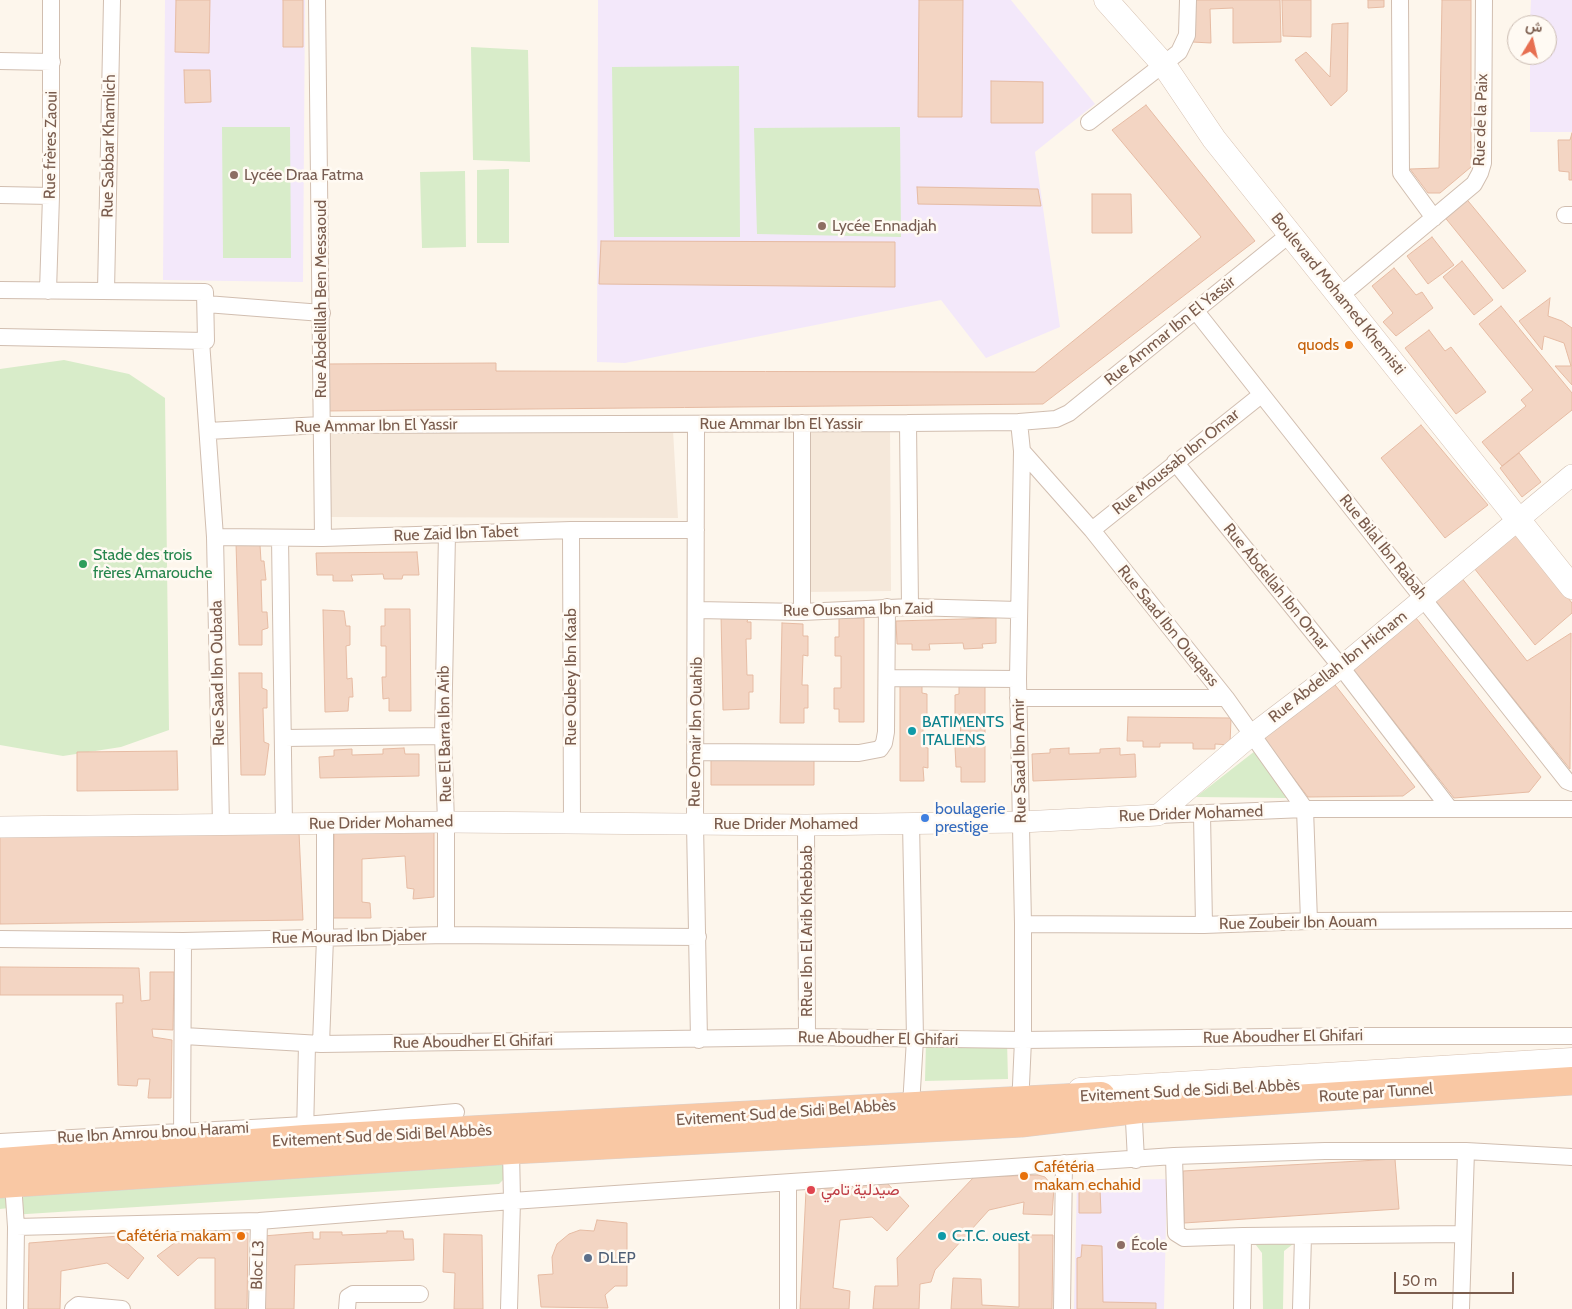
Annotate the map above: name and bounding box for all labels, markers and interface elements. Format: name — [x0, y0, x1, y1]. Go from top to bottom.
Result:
north arrow — [1507, 15, 1557, 65]
text: ش — [1524, 16, 1544, 36]
street label: Rue de la Paix — [1470, 73, 1492, 167]
street label: Rue Sabbar Khamlich — [98, 74, 120, 218]
street label: Rue frères Zaoui — [40, 91, 62, 199]
place label: Lycée Draa Fatma — [244, 165, 363, 185]
marker: Lycée Draa Fatma — [228, 169, 240, 181]
street label: Rue Abdelillah Ben Messaoud — [311, 200, 331, 398]
street label: Boulevard Mohamed Khemisti — [1267, 209, 1409, 379]
place label: Lycée Ennadjah — [832, 216, 937, 236]
marker: Lycée Ennadjah — [816, 220, 828, 232]
street label: Rue Ammar Ibn El Yassir — [1101, 272, 1239, 390]
place label: quods — [1297, 335, 1339, 355]
marker: quods — [1343, 339, 1355, 351]
street label: Rue Moussab Ibn Omar — [1109, 405, 1243, 519]
street label: Rue Ammar Ibn El Yassir — [700, 414, 862, 434]
street label: Rue Ammar Ibn El Yassir — [294, 415, 458, 437]
street label: Rue Bilal Ibn Rabah — [1335, 491, 1431, 603]
street label: Rue Abdellah Ibn Omar — [1219, 520, 1333, 654]
street label: Rue Zaid Ibn Tabet — [393, 522, 519, 546]
place label: Stade des trois frères Amarouche — [93, 545, 212, 583]
marker: Stade des trois frères Amarouche — [77, 558, 89, 570]
street label: Rue Saad Ibn Ouaqass — [1113, 562, 1223, 690]
street label: Rue Oussama Ibn Zaid — [783, 599, 933, 621]
street label: Rue Saad Ibn Oubada — [207, 600, 229, 746]
street label: Rue Abdellah Ibn Hicham — [1265, 607, 1411, 727]
street label: Rue Oubey Ibn Kaab — [561, 608, 581, 746]
street label: Rue Omair Ibn Ouahib — [685, 657, 707, 807]
street label: Rue El Barra Ibn Arib — [434, 665, 456, 803]
street label: Rue Saad Ibn Amir — [1009, 699, 1031, 823]
place label: BATIMENTS ITALIENS — [922, 712, 1004, 750]
marker: BATIMENTS ITALIENS — [906, 725, 918, 737]
place label: boulagerie prestige — [935, 799, 1005, 837]
street label: Rue Drider Mohamed — [1119, 802, 1263, 826]
street label: Rue Drider Mohamed — [309, 812, 453, 834]
marker: boulagerie prestige — [919, 812, 931, 824]
street label: Rue Drider Mohamed — [714, 814, 858, 834]
street label: RRue Ibn El Arib Khebbab — [797, 845, 817, 1017]
street label: Rue Zoubeir Ibn Aouam — [1219, 912, 1377, 934]
street label: Rue Mourad Ibn Djaber — [271, 926, 427, 948]
street label: Rue Aboudher El Ghifari — [1203, 1026, 1363, 1048]
street label: Rue Aboudher El Ghifari — [798, 1028, 958, 1050]
street label: Rue Aboudher El Ghifari — [393, 1031, 553, 1053]
street label: Evitement Sud de Sidi Bel Abbès — [1080, 1076, 1300, 1106]
street label: Route par Tunnel — [1318, 1079, 1434, 1107]
street label: Evitement Sud de Sidi Bel Abbès — [675, 1096, 897, 1130]
street label: Rue Ibn Amrou bnou Harami — [57, 1118, 249, 1148]
street label: Evitement Sud de Sidi Bel Abbès — [272, 1121, 492, 1151]
place label: Cafétéria makam echahid — [1034, 1157, 1141, 1195]
marker: Cafétéria makam echahid — [1018, 1170, 1030, 1182]
place label: صيدلية تامي — [821, 1180, 900, 1200]
marker: صيدلية تامي — [805, 1184, 817, 1196]
place label: Cafétéria makam — [116, 1226, 231, 1246]
place label: C.T.C. ouest — [952, 1226, 1030, 1246]
marker: Cafétéria makam — [235, 1230, 247, 1242]
marker: C.T.C. ouest — [936, 1230, 948, 1242]
place label: École — [1131, 1235, 1167, 1255]
marker: École — [1115, 1239, 1127, 1251]
street label: Bloc L3 — [248, 1240, 268, 1290]
place label: DLEP — [598, 1248, 636, 1268]
marker: DLEP — [582, 1252, 594, 1264]
scale bar — [1397, 1262, 1517, 1294]
text: 50 m — [1402, 1272, 1437, 1290]

